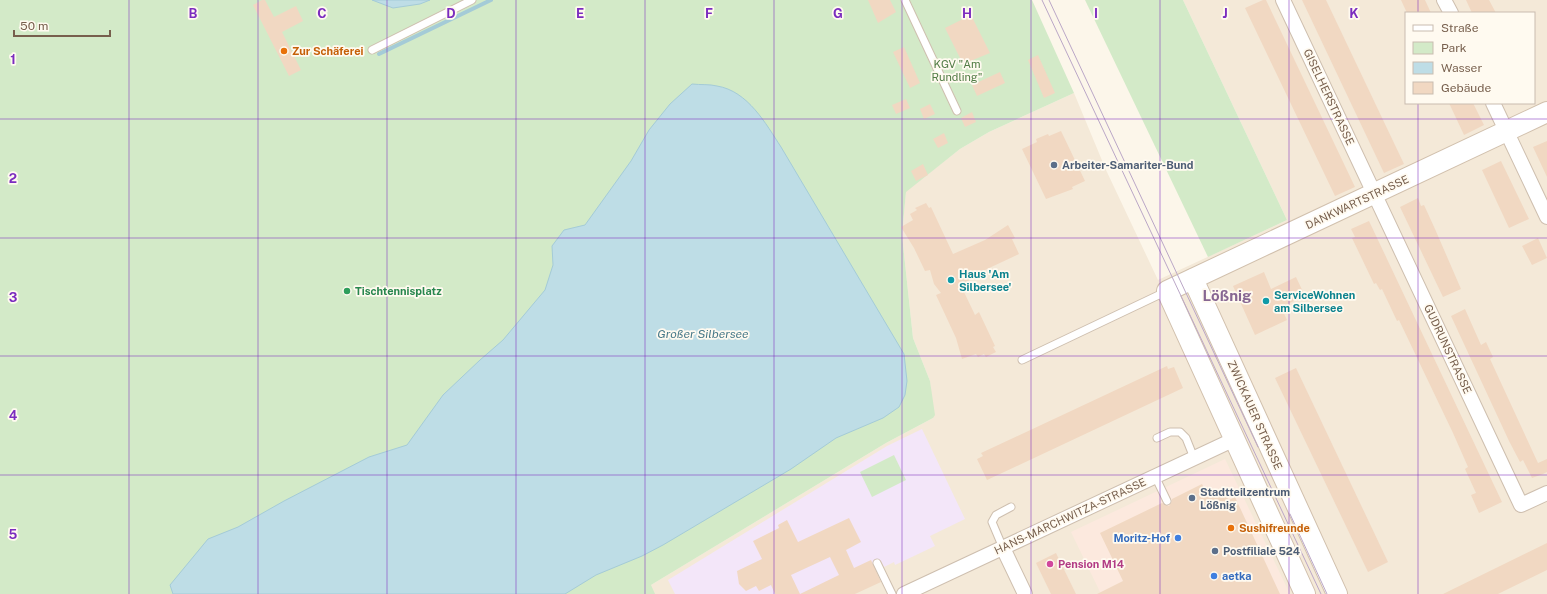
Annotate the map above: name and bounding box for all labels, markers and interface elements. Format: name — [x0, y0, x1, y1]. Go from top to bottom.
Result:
text: B — [189, 6, 198, 21]
text: C — [317, 6, 327, 21]
text: D — [446, 6, 456, 21]
text: E — [576, 6, 584, 21]
text: F — [705, 6, 713, 21]
text: G — [833, 6, 843, 21]
text: H — [962, 6, 972, 21]
text: I — [1094, 6, 1098, 21]
text: J — [1222, 6, 1228, 21]
text: K — [1349, 6, 1359, 21]
scale bar — [14, 12, 110, 38]
legend — [1405, 12, 1535, 104]
text: 50 m — [20, 19, 48, 33]
text: Straße — [1441, 21, 1479, 35]
text: Park — [1441, 41, 1467, 55]
place label: Zur Schäferei — [292, 45, 364, 57]
marker: Zur Schäferei — [279, 46, 289, 56]
street label: GISELHERSTRASSE — [1301, 47, 1357, 147]
text: 1 — [10, 52, 16, 67]
park label: KGV "Am Rundling" — [932, 58, 982, 83]
text: Wasser — [1441, 61, 1482, 75]
text: Gebäude — [1441, 81, 1491, 95]
place label: Arbeiter-Samariter-Bund — [1062, 159, 1194, 171]
marker: Arbeiter-Samariter-Bund — [1049, 160, 1059, 170]
text: 2 — [9, 171, 17, 186]
street label: DANKWARTSTRASSE — [1304, 173, 1411, 231]
place label: Haus 'Am Silbersee' — [959, 268, 1012, 293]
marker: Haus 'Am Silbersee' — [946, 275, 956, 285]
place label: Tischtennisplatz — [355, 285, 442, 297]
marker: Tischtennisplatz — [342, 286, 352, 296]
district label: Lößnig — [1203, 287, 1252, 304]
place label: ServiceWohnen am Silbersee — [1274, 289, 1355, 314]
text: 3 — [9, 290, 18, 305]
marker: ServiceWohnen am Silbersee — [1261, 296, 1271, 306]
street label: GUDRUNSTRASSE — [1422, 302, 1474, 396]
water label: Großer Silbersee — [657, 327, 749, 341]
street label: ZWICKAUER STRASSE — [1225, 358, 1285, 472]
text: 4 — [9, 408, 18, 423]
street label: HANS-MARCHWITZA-STRASSE — [992, 475, 1148, 557]
place label: Stadtteilzentrum Lößnig — [1200, 486, 1290, 511]
marker: Stadtteilzentrum Lößnig — [1187, 493, 1197, 503]
place label: Sushifreunde — [1239, 522, 1310, 534]
marker: Sushifreunde — [1226, 523, 1236, 533]
text: 5 — [9, 527, 18, 542]
place label: Moritz-Hof — [1114, 532, 1171, 544]
marker: Moritz-Hof — [1173, 533, 1183, 543]
place label: Postfiliale 524 — [1223, 545, 1300, 557]
marker: Postfiliale 524 — [1210, 546, 1220, 556]
place label: Pension M14 — [1058, 558, 1124, 570]
marker: Pension M14 — [1045, 559, 1055, 569]
place label: aetka — [1222, 570, 1251, 582]
marker: aetka — [1209, 571, 1219, 581]

